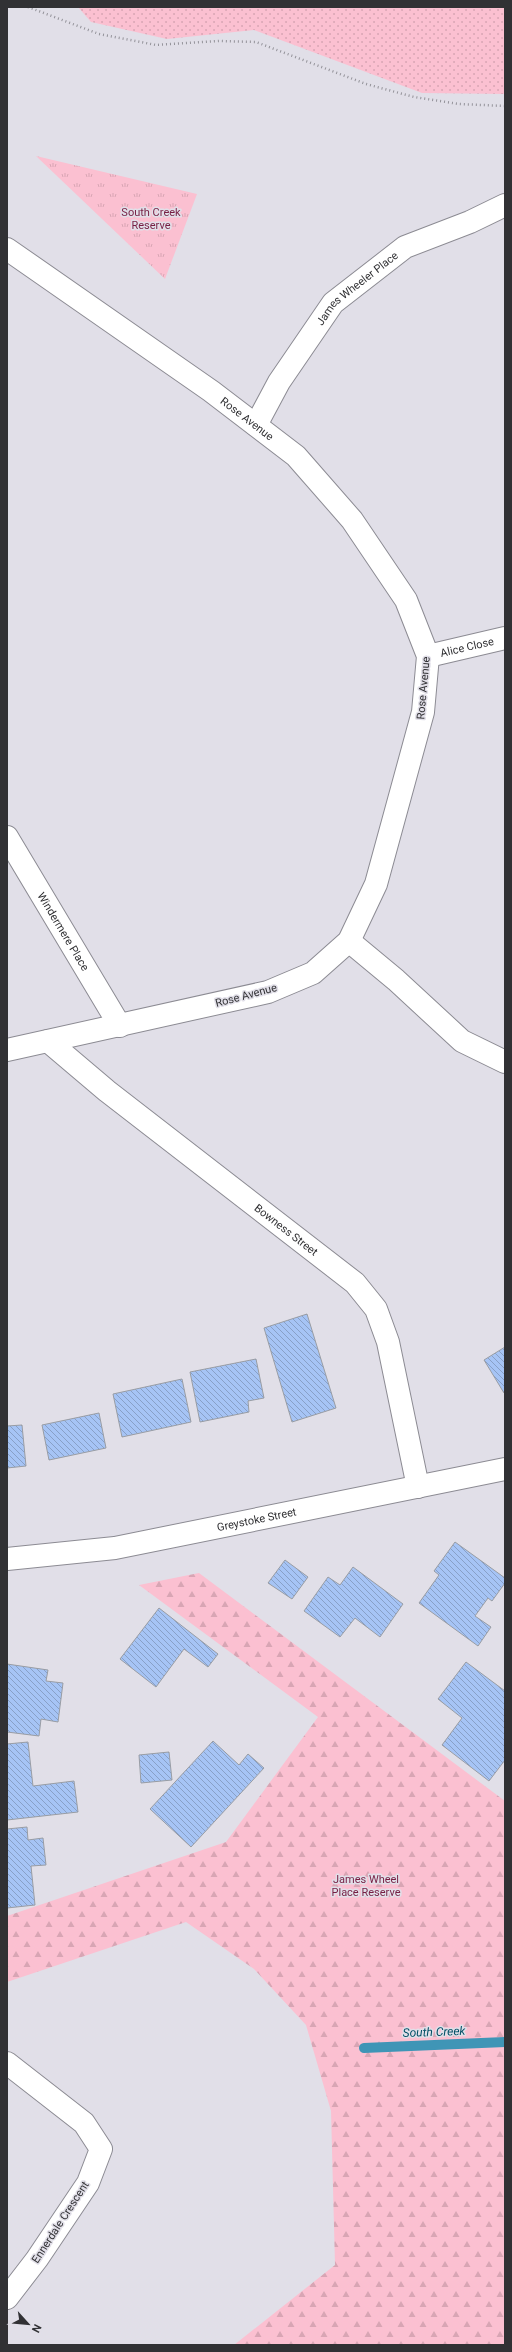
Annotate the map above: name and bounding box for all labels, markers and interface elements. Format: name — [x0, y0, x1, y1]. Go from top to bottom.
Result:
park label: South Creek Reserve — [121, 206, 181, 232]
street label: James Wheeler Place — [314, 249, 401, 328]
street label: Rose Avenue — [218, 395, 276, 444]
street label: Alice Close — [439, 635, 495, 660]
street label: Rose Avenue — [414, 656, 433, 720]
street label: Windermere Place — [35, 890, 92, 973]
street label: Rose Avenue — [214, 981, 279, 1010]
street label: Bowness Street — [252, 1202, 320, 1259]
street label: Greystoke Street — [216, 1505, 298, 1534]
park label: James Wheel Place Reserve — [332, 1873, 401, 1899]
water label: South Creek — [402, 2024, 467, 2040]
street label: Ennerdale Crescent — [29, 2179, 92, 2266]
north arrow — [8, 2304, 48, 2344]
text: N — [29, 2322, 44, 2335]

